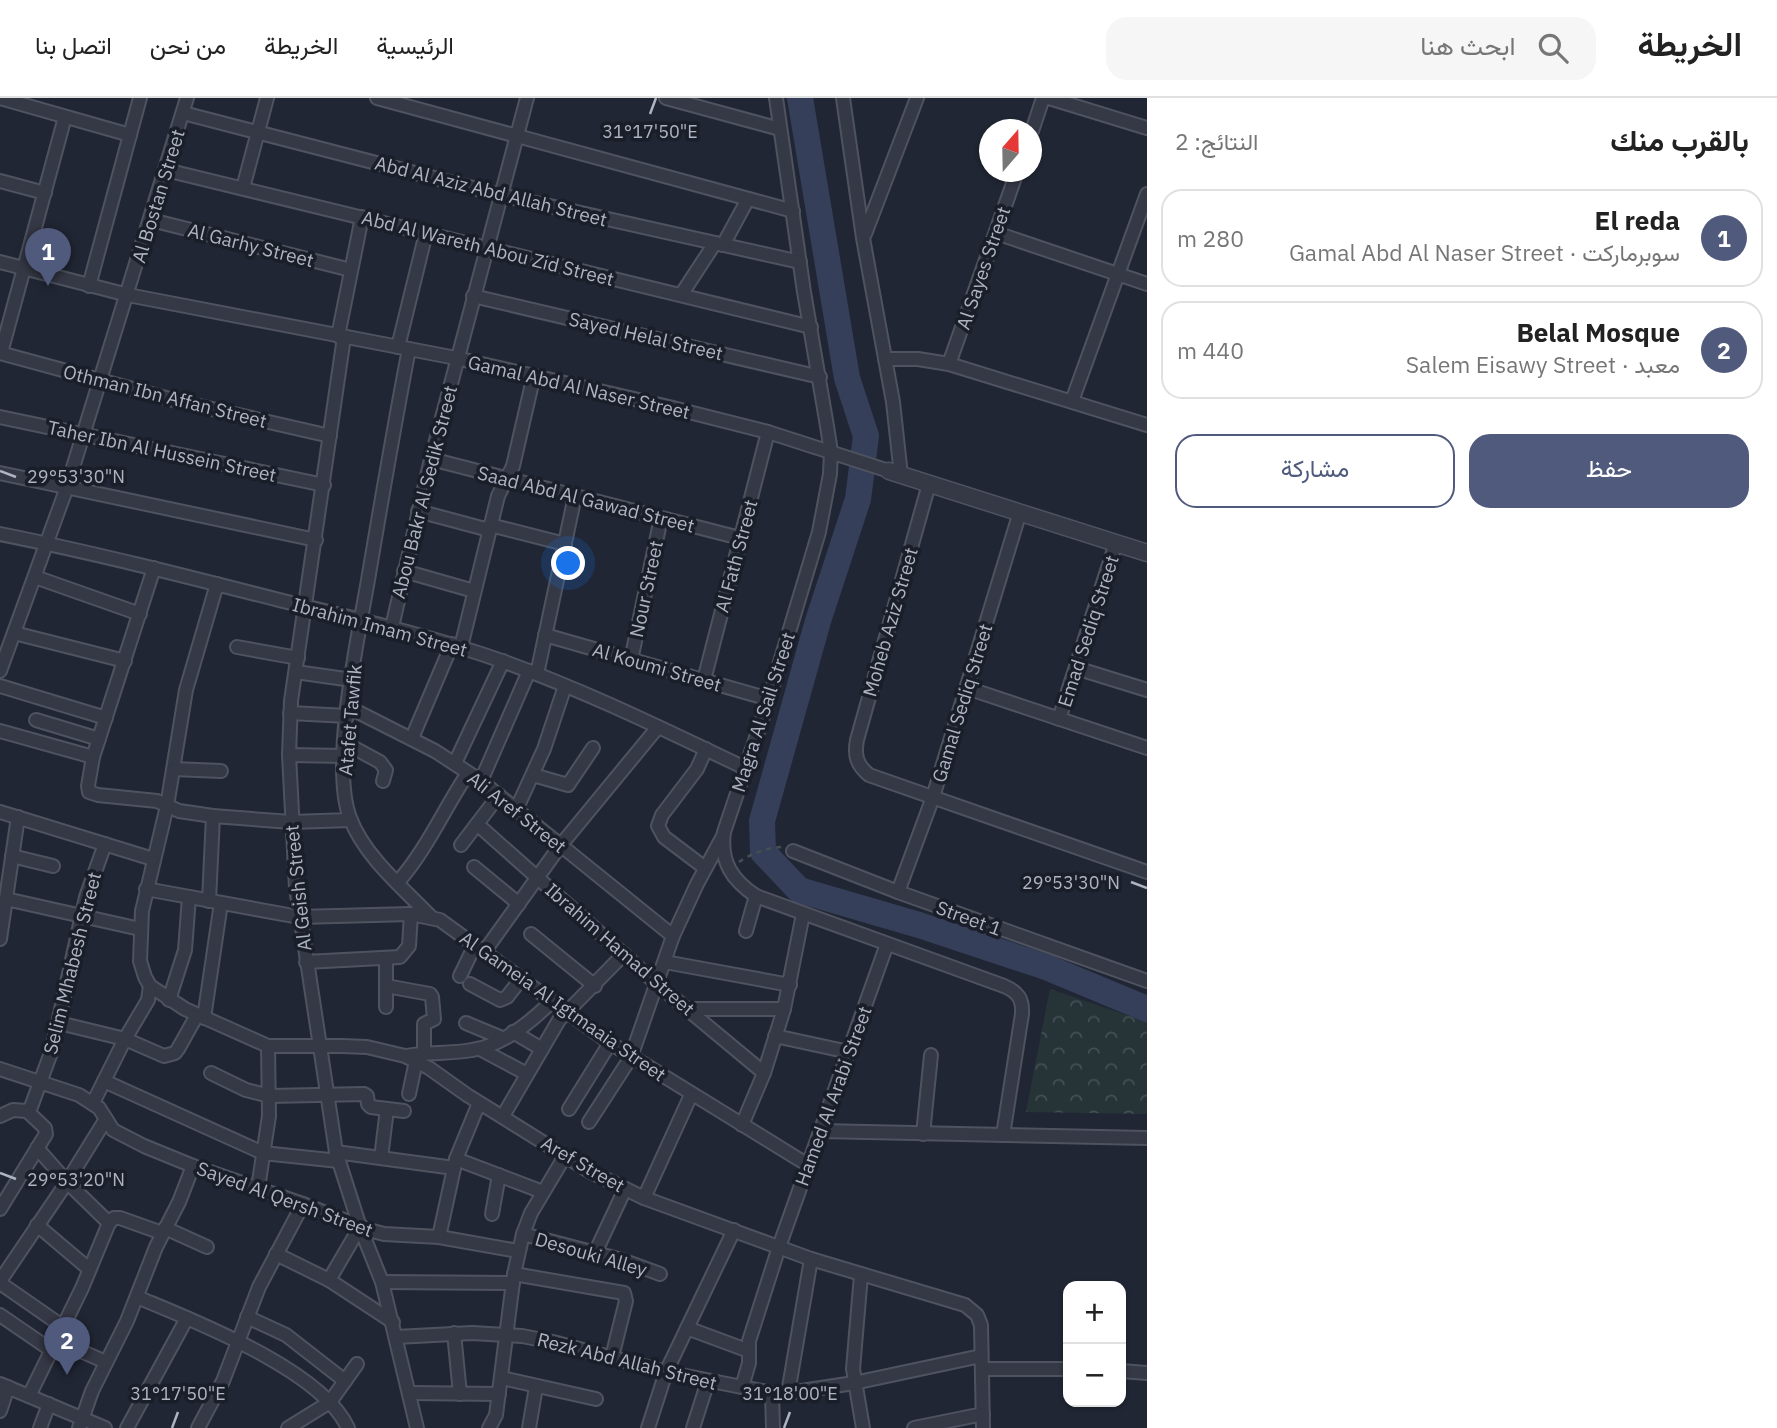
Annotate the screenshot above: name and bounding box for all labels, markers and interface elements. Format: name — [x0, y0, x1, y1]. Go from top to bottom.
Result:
search box — [1106, 17, 1596, 80]
text: الخريطة — [1638, 22, 1742, 65]
text: ابحث هنا — [1420, 28, 1516, 62]
text: اتصل بنا — [35, 29, 112, 61]
text: من نحن — [150, 29, 226, 61]
text: الخريطة — [264, 29, 338, 61]
text: الرئيسية — [376, 29, 454, 61]
icon: search — [1534, 29, 1572, 67]
north arrow — [979, 119, 1042, 182]
text: 31°17'50"E — [602, 120, 698, 143]
text: بالقرب منك — [1610, 120, 1749, 159]
street label: Al Bostan Street — [126, 126, 190, 266]
text: النتائج: 2 — [1175, 126, 1258, 156]
street label: Abd Al Aziz Abd Allah Street — [372, 151, 610, 231]
street label: Al Sayes Street — [951, 203, 1015, 333]
text: El reda — [1595, 203, 1680, 237]
street label: Abd Al Wareth Abou Zid Street — [359, 205, 617, 291]
street label: Al Garhy Street — [186, 218, 316, 272]
text: 280 m — [1177, 223, 1244, 253]
text: 1 — [1717, 223, 1731, 253]
pin: 1 — [25, 228, 71, 286]
text: سوبرماركت · Gamal Abd Al Naser Street — [1289, 237, 1680, 267]
street label: Sayed Helal Street — [567, 307, 725, 365]
text: Belal Mosque — [1516, 315, 1680, 349]
text: 440 m — [1177, 335, 1244, 365]
text: 2 — [1717, 335, 1731, 365]
text: معبد · Salem Eisawy Street — [1406, 349, 1680, 379]
street label: Gamal Abd Al Naser Street — [466, 350, 692, 424]
street label: Othman Ibn Affan Street — [61, 359, 269, 433]
street label: Abou Bakr Al Sedik Street — [386, 383, 462, 601]
street label: Taher Ibn Al Hussein Street — [45, 415, 279, 487]
button: مشاركة — [1175, 434, 1455, 508]
button: حفظ — [1469, 434, 1749, 508]
street label: Saad Abd Al Gawad Street — [475, 460, 697, 538]
text: 29°53'30"N — [27, 465, 125, 488]
street label: Al Fath Street — [709, 497, 763, 615]
street label: Nour Street — [624, 538, 668, 640]
street label: Moheb Aziz Street — [857, 545, 923, 699]
your location — [551, 546, 585, 580]
street label: Emad Sediq Street — [1052, 552, 1124, 710]
street label: Ibrahim Imam Street — [290, 592, 470, 662]
street label: Gamal Sediq Street — [926, 621, 998, 785]
street label: Magra Al Sail Street — [726, 629, 800, 795]
street label: Al Koumi Street — [590, 637, 724, 697]
street label: Atafet Tawfik — [333, 663, 367, 777]
street label: Ali Aref Street — [463, 766, 571, 858]
street label: Al Geish Street — [279, 824, 317, 952]
street label: Selim Mhabesh Street — [38, 869, 106, 1057]
text: 29°53'30"N — [1022, 871, 1120, 894]
street label: Ibrahim Hamad Street — [540, 878, 700, 1020]
street label: Street 1 — [933, 895, 1005, 941]
street label: Al Gameia Al Igtmaaia Street — [455, 926, 671, 1086]
street label: Hamed Al Arabi Street — [789, 1003, 877, 1189]
street label: Aref Street — [537, 1131, 629, 1197]
street label: Sayed Al Qersh Street — [194, 1156, 376, 1242]
text: 29°53'20"N — [27, 1168, 125, 1191]
street label: Desouki Alley — [532, 1227, 650, 1282]
map controls — [1063, 1281, 1126, 1407]
button: + — [1063, 1281, 1126, 1344]
pin: 2 — [44, 1317, 90, 1375]
street label: Rezk Abd Allah Street — [535, 1327, 719, 1395]
button: − — [1063, 1344, 1126, 1407]
text: 31°17'50"E — [130, 1382, 226, 1405]
text: 31°18'00"E — [742, 1382, 838, 1405]

